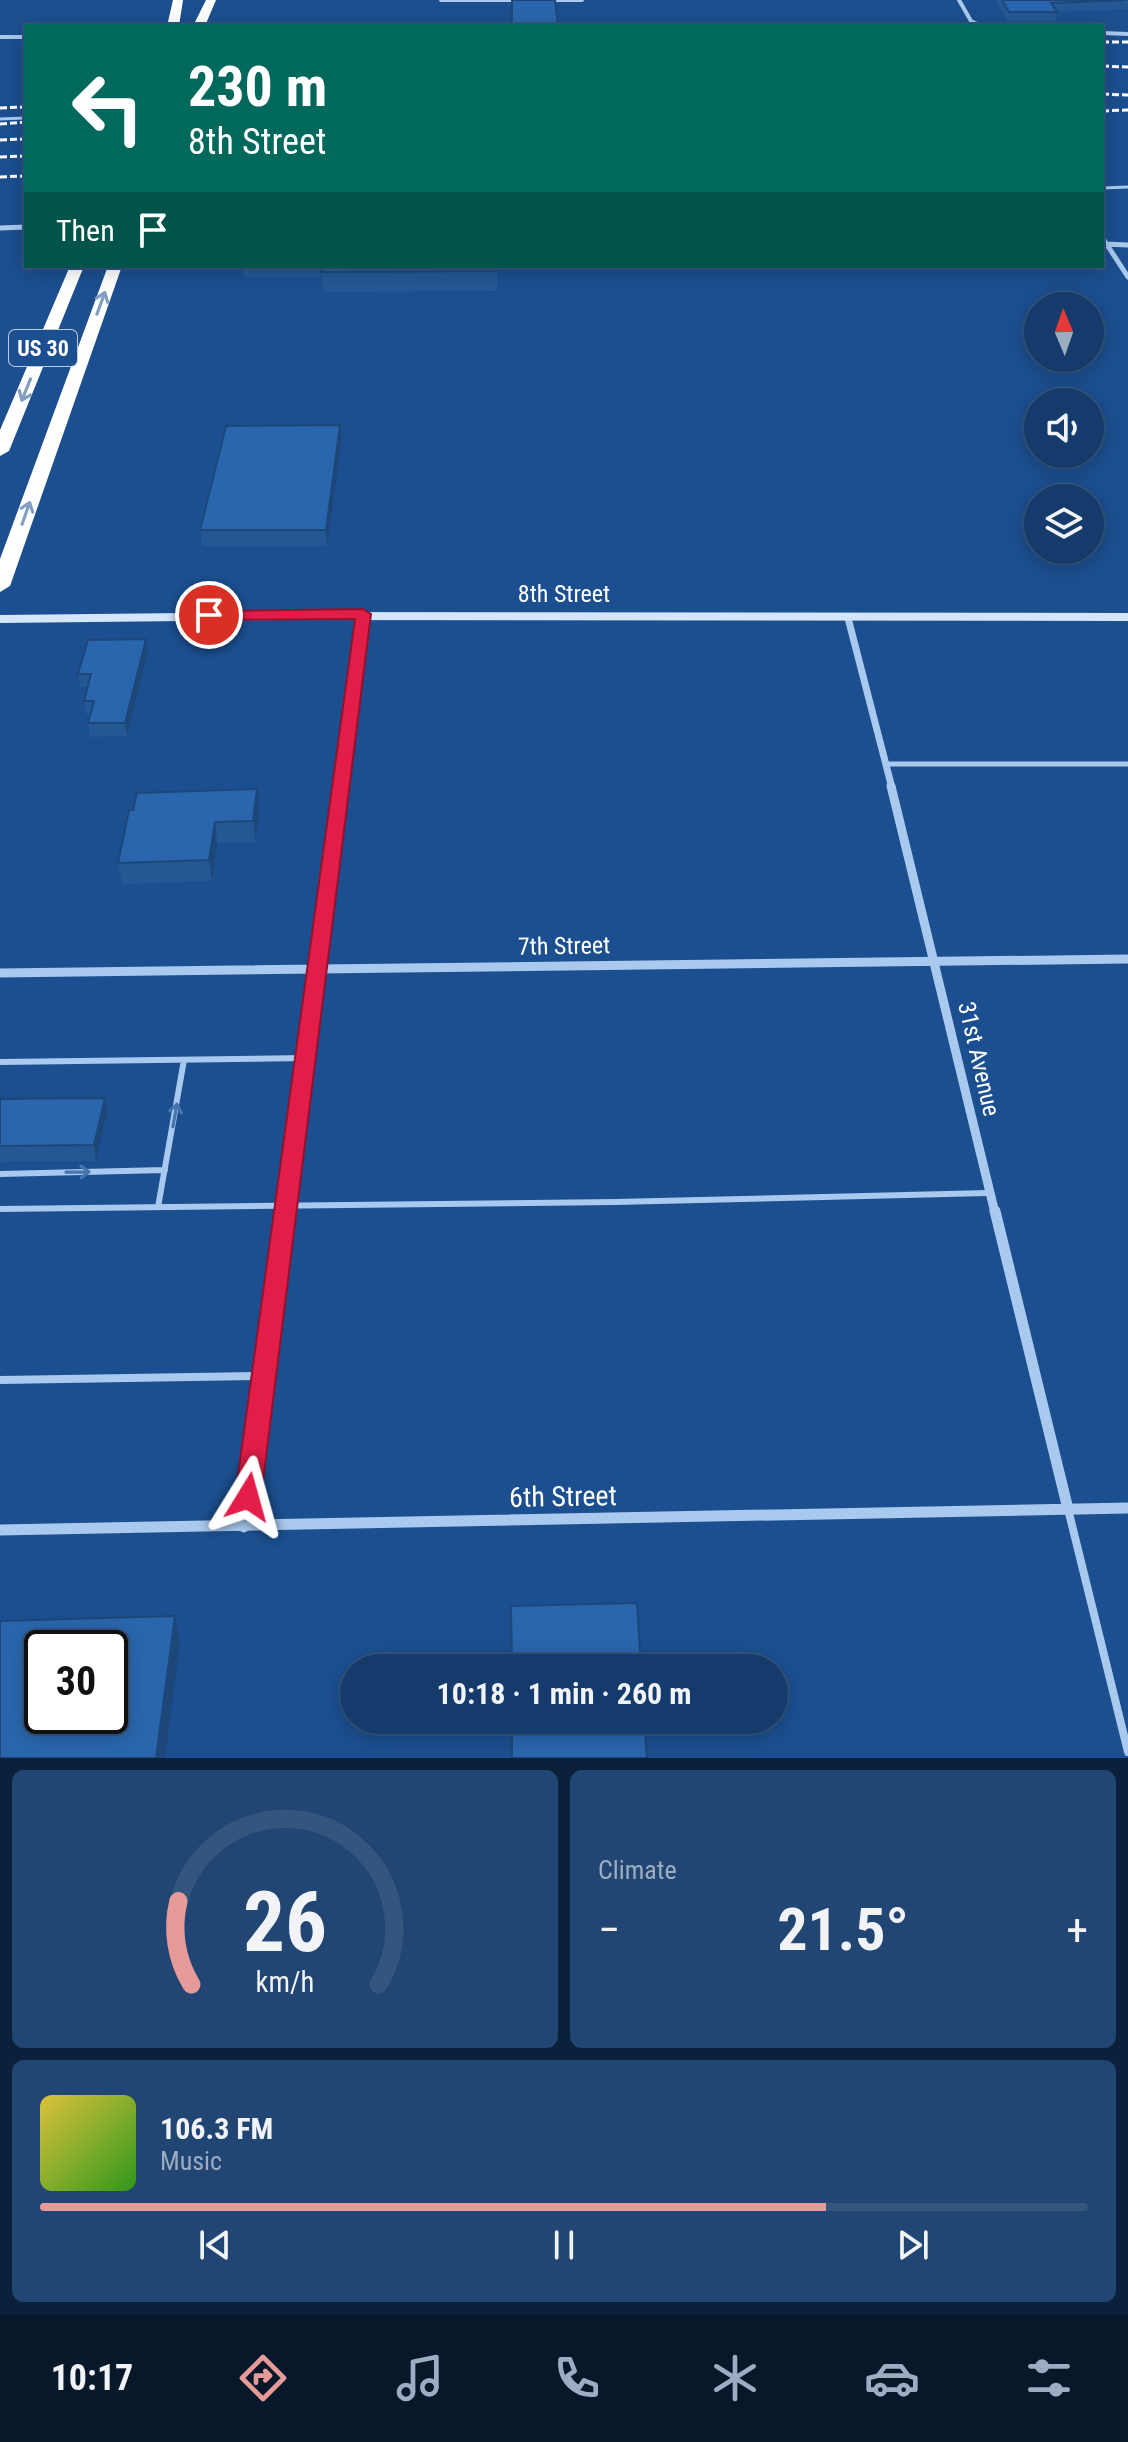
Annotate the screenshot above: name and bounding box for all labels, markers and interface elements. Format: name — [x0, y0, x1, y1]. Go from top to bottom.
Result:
text: 230 m — [188, 54, 327, 120]
icon: left — [56, 56, 160, 160]
text: 8th Street — [188, 121, 326, 163]
icon: arrive — [131, 208, 175, 252]
text: Then — [56, 213, 115, 248]
one-way arrow — [95, 291, 110, 316]
north arrow — [1024, 292, 1104, 372]
map controls — [1024, 292, 1104, 564]
road number: US 30 — [9, 330, 77, 366]
one-way arrow — [18, 377, 32, 402]
button: sound — [1024, 388, 1104, 468]
button: layers — [1024, 484, 1104, 564]
one-way arrow — [19, 500, 34, 525]
street label: 8th Street — [518, 580, 610, 608]
pin — [175, 581, 243, 649]
icon: arrive — [187, 593, 231, 637]
street label: 7th Street — [518, 931, 610, 961]
street label: 31st Avenue — [952, 999, 1006, 1119]
one-way arrow — [168, 1103, 183, 1128]
one-way arrow — [64, 1165, 91, 1180]
position arrow — [206, 1455, 290, 1539]
street label: 6th Street — [509, 1479, 617, 1514]
speed limit sign: 30 — [24, 1630, 128, 1734]
text: 10:18 · 1 min · 260 m — [437, 1676, 691, 1711]
text: Climate — [598, 1855, 677, 1885]
text: 26 — [243, 1874, 327, 1971]
text: 21.5° — [777, 1894, 909, 1965]
text: − — [598, 1904, 620, 1956]
text: + — [1066, 1904, 1088, 1956]
text: km/h — [256, 1965, 314, 1999]
text: 106.3 FM — [160, 2111, 273, 2146]
text: Music — [160, 2146, 222, 2176]
icon: previous — [193, 2223, 237, 2267]
icon: pause — [542, 2223, 586, 2267]
icon: next — [891, 2223, 935, 2267]
icon: directions — [235, 2350, 291, 2406]
icon: music — [392, 2350, 448, 2406]
icon: phone — [549, 2350, 605, 2406]
icon: climate — [707, 2350, 763, 2406]
icon: car — [864, 2350, 920, 2406]
icon: filters — [1021, 2350, 1077, 2406]
text: 10:17 — [51, 2357, 133, 2399]

